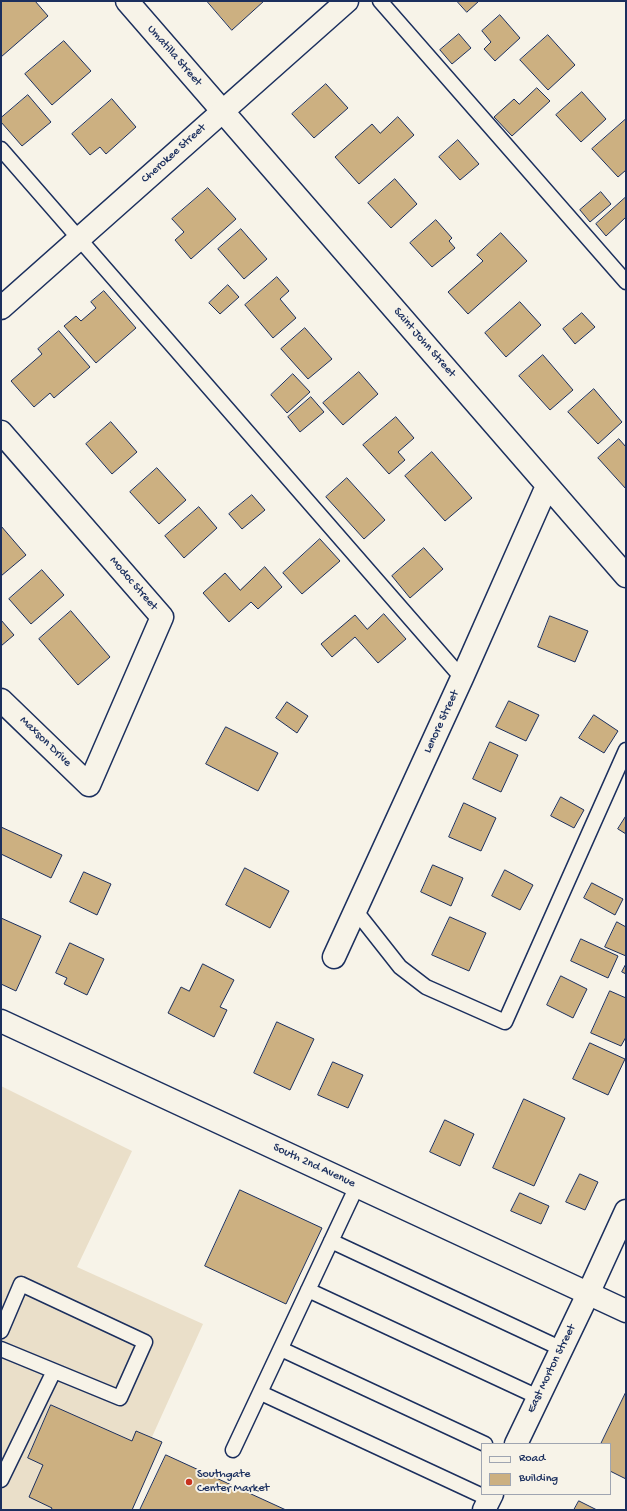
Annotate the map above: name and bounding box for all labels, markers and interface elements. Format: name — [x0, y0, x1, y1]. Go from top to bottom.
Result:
street label: Umatilla Street — [144, 22, 204, 90]
street label: Cherokee Street — [139, 121, 209, 187]
street label: Saint John Street — [390, 305, 458, 381]
street label: Modoc Street — [106, 554, 160, 614]
street label: Lenore Street — [421, 688, 463, 756]
street label: Maxson Drive — [16, 714, 74, 770]
street label: South 2nd Avenue — [271, 1141, 357, 1191]
street label: East Morton Street — [524, 1322, 580, 1416]
legend — [481, 1443, 611, 1495]
text: Road — [519, 1452, 545, 1466]
place label: Southgate Center Market — [197, 1468, 269, 1496]
text: Building — [519, 1472, 558, 1486]
marker: Southgate Center Market — [184, 1477, 194, 1487]

